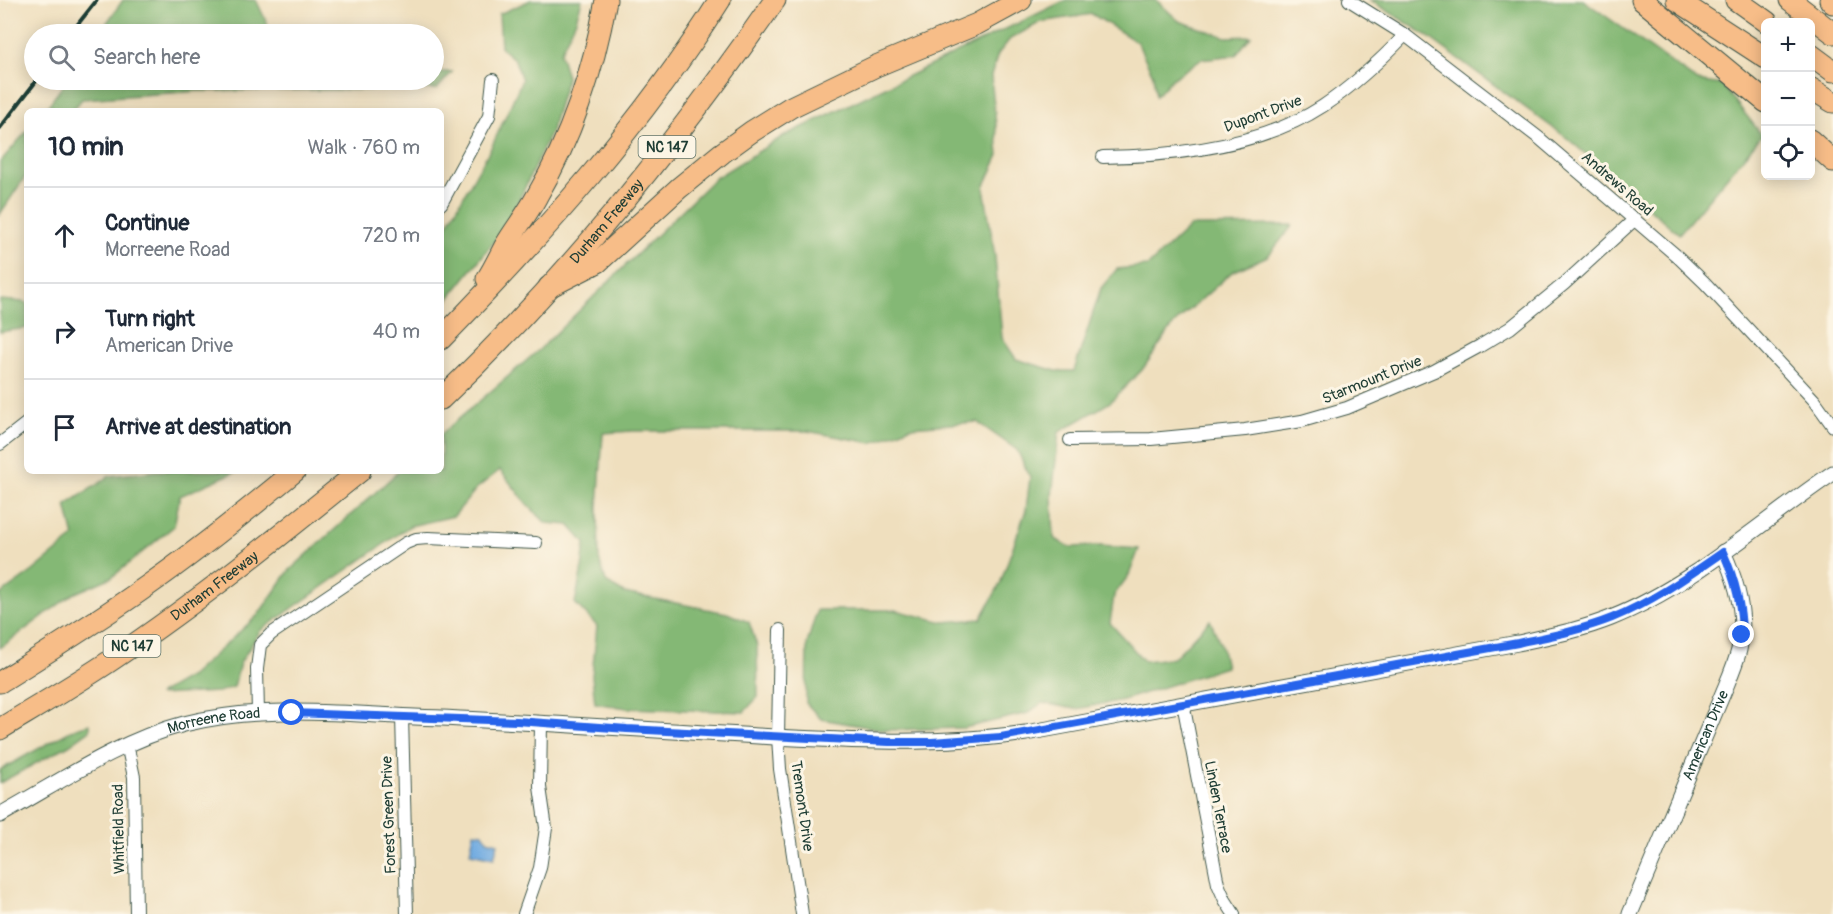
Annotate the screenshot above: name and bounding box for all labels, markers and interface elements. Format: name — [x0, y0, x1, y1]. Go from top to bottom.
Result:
map controls — [1761, 18, 1815, 180]
button: + — [1761, 18, 1815, 72]
search box — [24, 24, 444, 90]
icon: search — [45, 41, 78, 74]
text: Search here — [93, 43, 200, 71]
button: − — [1761, 72, 1815, 126]
street label: Dupont Drive — [1222, 91, 1305, 137]
button: locate — [1761, 126, 1815, 180]
text: 10 min — [48, 131, 124, 163]
text: Walk · 760 m — [307, 135, 420, 160]
road number: NC 147 — [638, 136, 696, 158]
street label: Andrews Road — [1577, 148, 1657, 220]
street label: Durham Freeway — [566, 175, 648, 268]
text: Continue — [105, 209, 189, 237]
icon: ahead — [48, 219, 81, 252]
text: 720 m — [362, 223, 420, 248]
text: Morreene Road — [105, 237, 230, 262]
text: Turn right — [105, 305, 195, 333]
icon: right — [48, 315, 81, 348]
text: 40 m — [373, 319, 420, 344]
text: American Drive — [105, 333, 233, 358]
street label: Starmount Drive — [1319, 351, 1425, 409]
icon: arrive — [48, 411, 81, 444]
text: Arrive at destination — [105, 413, 291, 441]
street label: Durham Freeway — [167, 546, 263, 625]
route end — [1728, 621, 1754, 647]
road number: NC 147 — [104, 635, 160, 657]
street label: American Drive — [1678, 687, 1733, 783]
route start — [278, 699, 304, 725]
street label: Morreene Road — [165, 703, 261, 738]
street label: Forest Green Drive — [377, 755, 401, 874]
street label: Linden Terrace — [1200, 759, 1236, 855]
street label: Tremont Drive — [786, 760, 818, 853]
street label: Whitfield Road — [109, 784, 129, 874]

